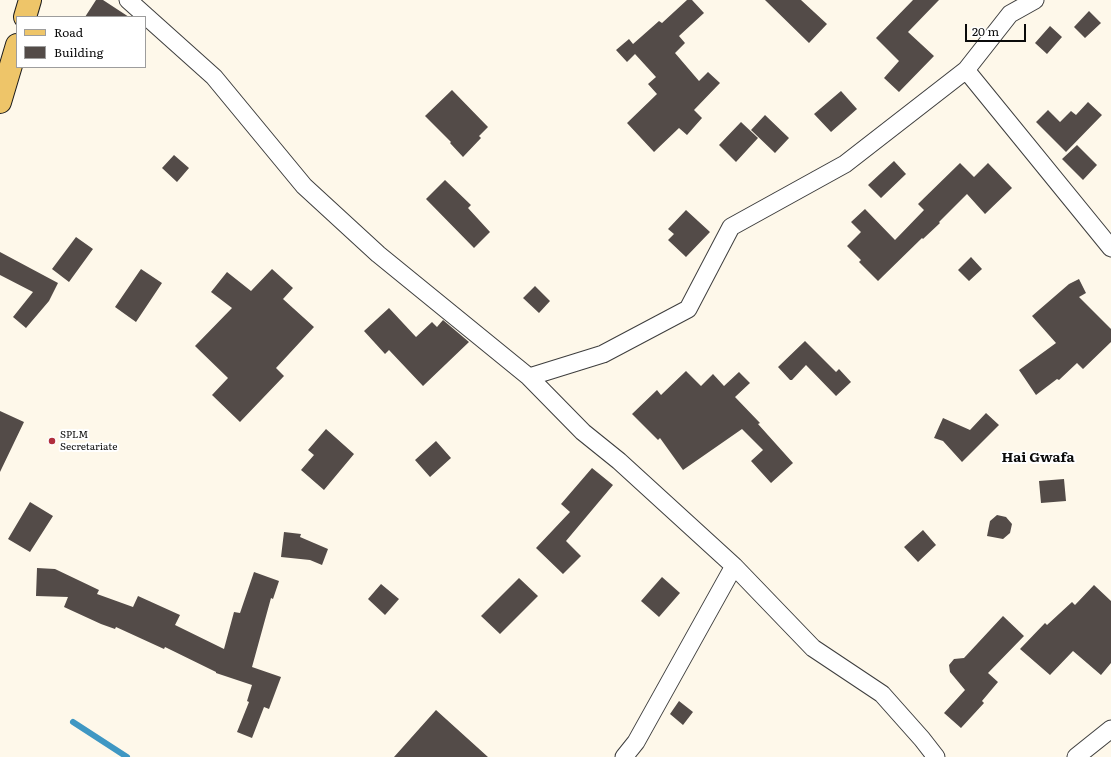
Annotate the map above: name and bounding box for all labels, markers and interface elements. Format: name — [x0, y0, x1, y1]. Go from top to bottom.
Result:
legend — [16, 16, 146, 68]
scale bar — [967, 16, 1028, 42]
text: 20 m — [972, 22, 999, 40]
text: Road — [54, 23, 83, 41]
text: Building — [54, 43, 103, 61]
place label: SPLM Secretariate — [60, 429, 117, 452]
marker: SPLM Secretariate — [47, 436, 57, 446]
district label: Hai Gwafa — [1001, 450, 1075, 466]

